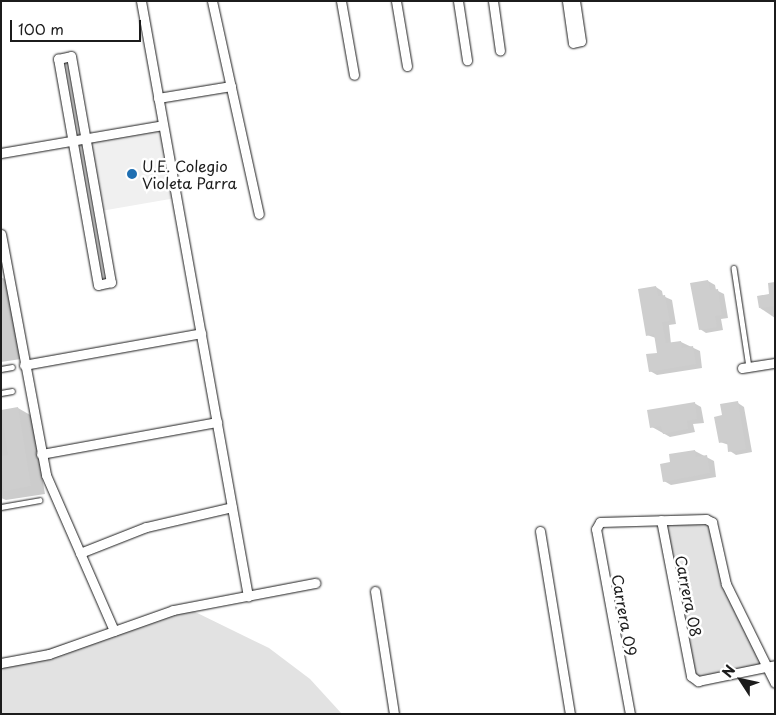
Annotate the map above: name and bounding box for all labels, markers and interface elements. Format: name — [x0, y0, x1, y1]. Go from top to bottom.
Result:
scale bar — [12, 10, 144, 42]
text: 100 m — [18, 17, 64, 40]
place label: U.E. Colegio Violeta Parra — [142, 156, 238, 191]
marker: U.E. Colegio Violeta Parra — [126, 168, 138, 180]
street label: Carrera 08 — [672, 554, 706, 638]
street label: Carrera 09 — [609, 573, 641, 657]
north arrow — [716, 655, 766, 705]
text: N — [717, 661, 740, 682]

